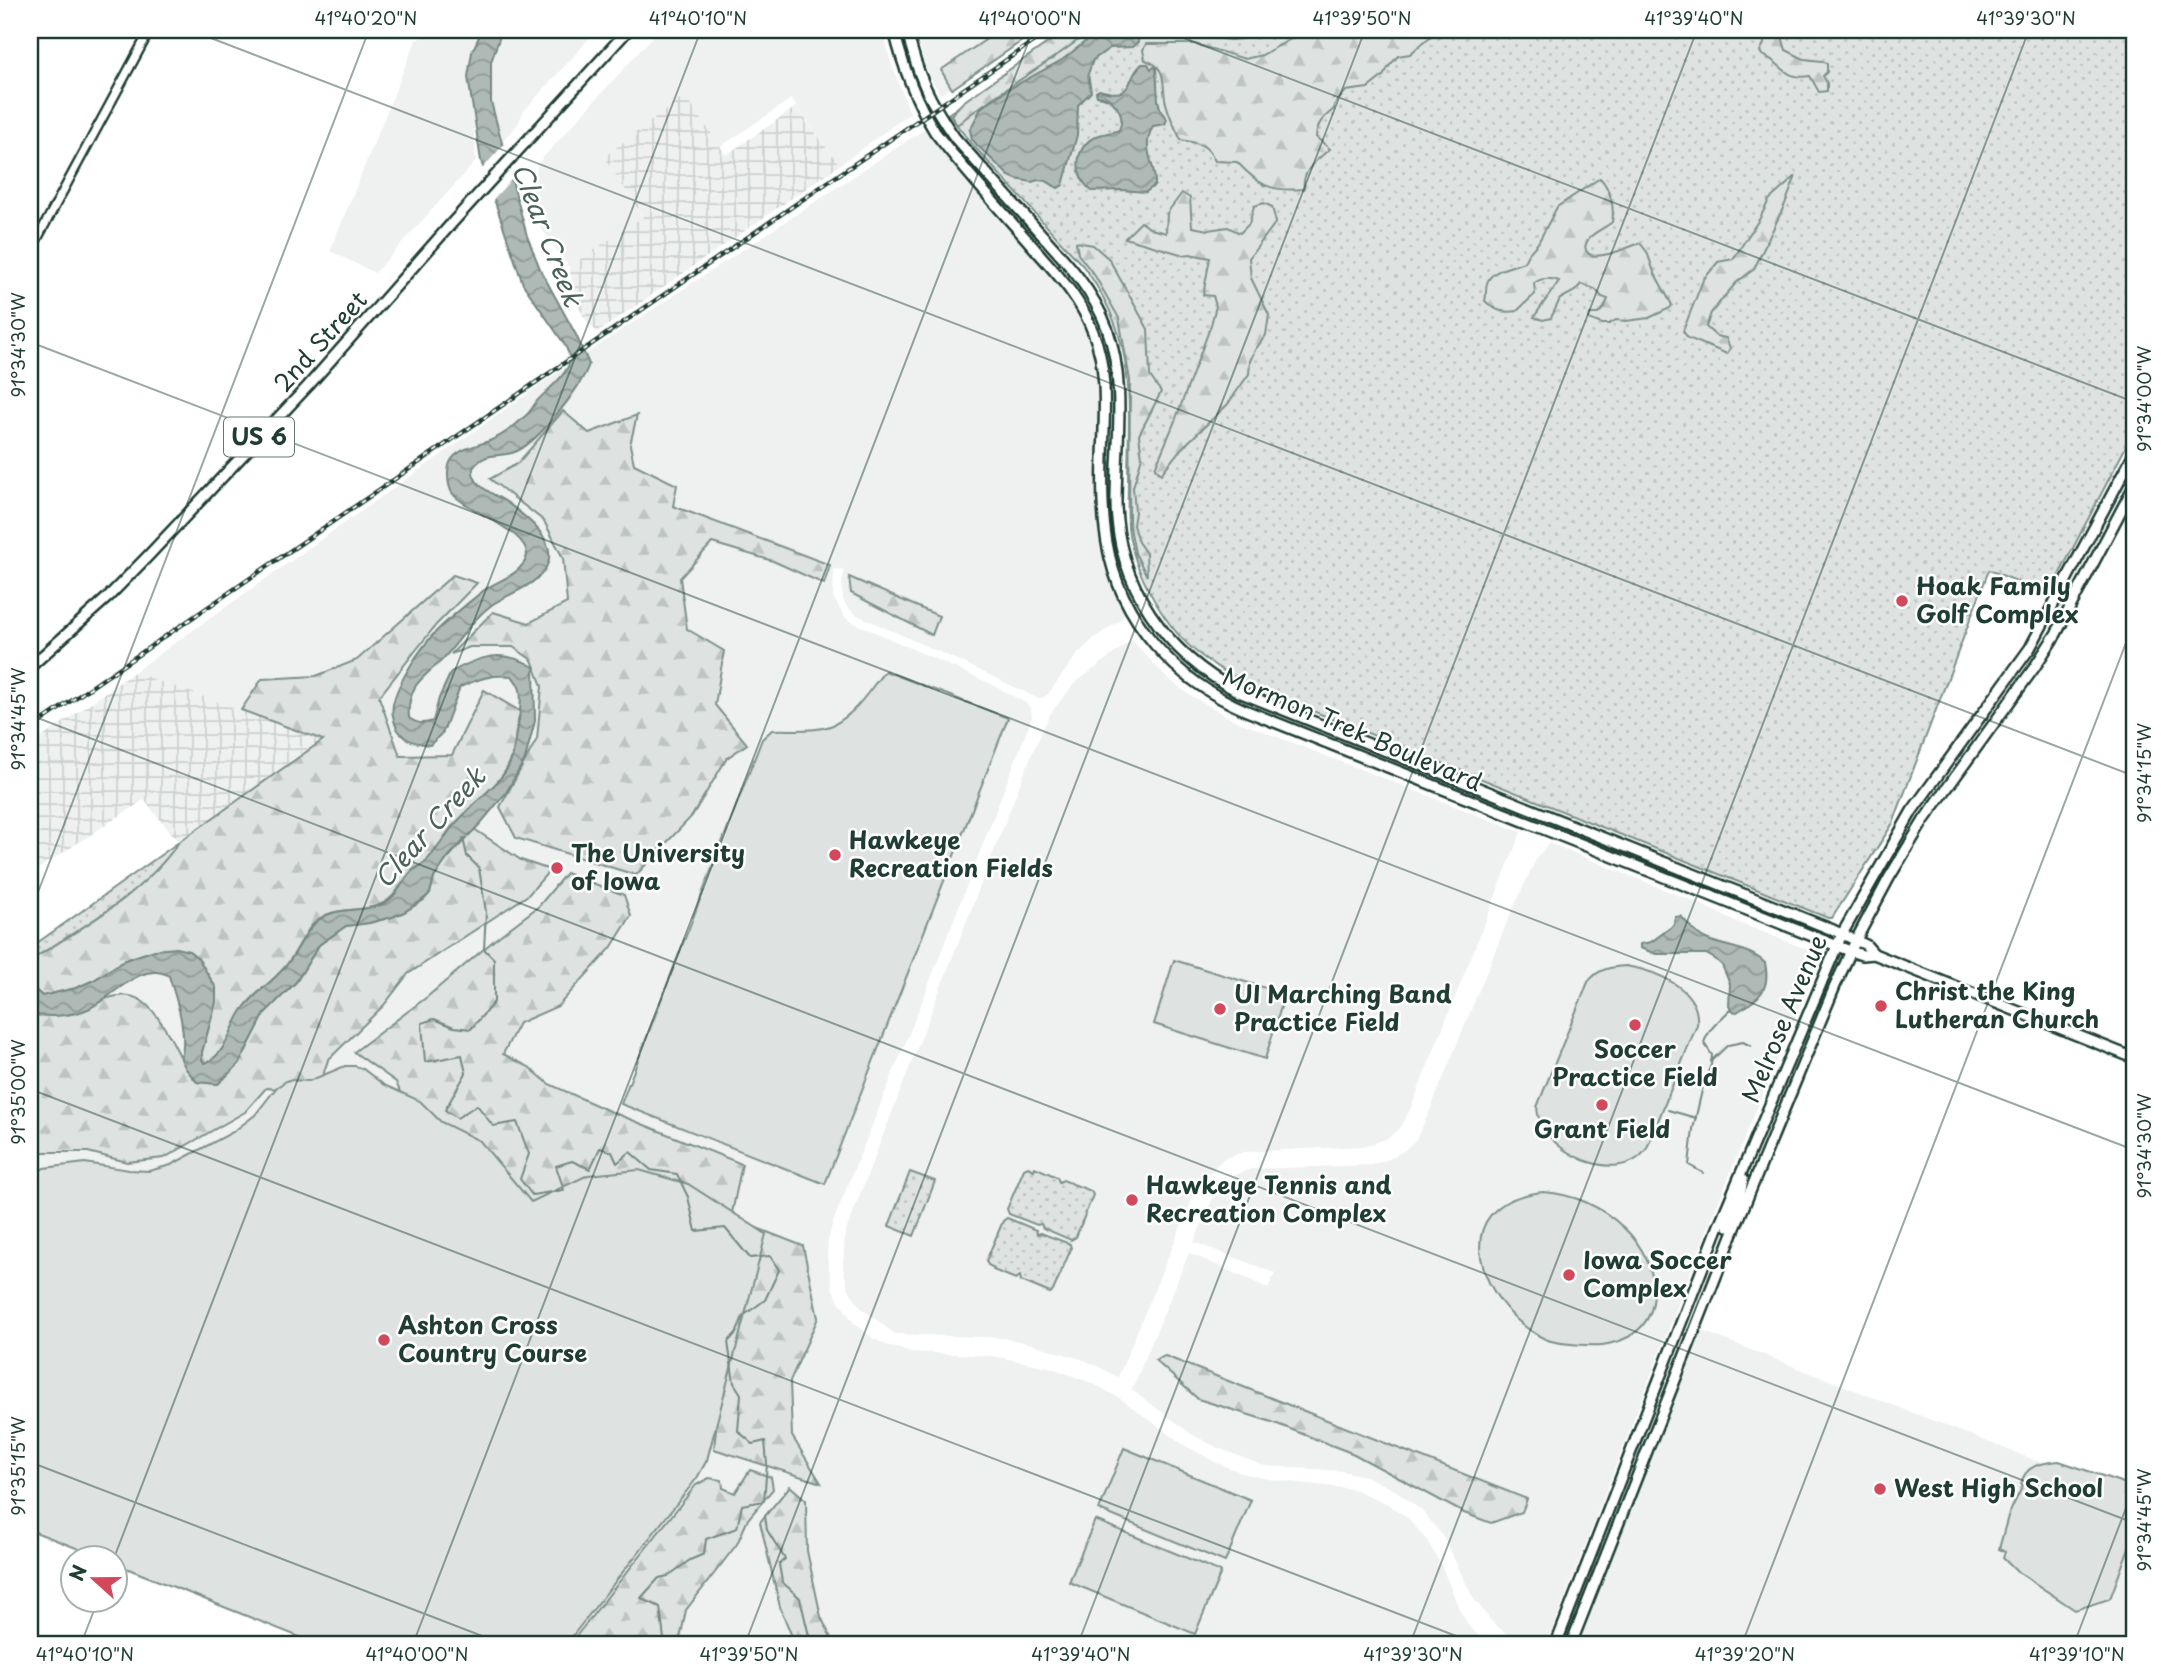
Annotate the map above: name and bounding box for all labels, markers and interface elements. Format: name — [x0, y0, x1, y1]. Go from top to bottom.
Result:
text: 41°40'20"N — [315, 4, 417, 31]
text: 41°40'10"N — [649, 4, 747, 31]
text: 41°40'00"N — [978, 4, 1082, 31]
text: 41°39'50"N — [1313, 4, 1411, 31]
text: 41°39'40"N — [1644, 4, 1744, 31]
text: 41°39'30"N — [1976, 4, 2076, 31]
water label: Clear Creek — [503, 157, 594, 313]
street label: 2nd Street — [264, 282, 375, 399]
text: 91°34'30"W — [4, 292, 31, 398]
text: 91°34'00"W — [2130, 345, 2157, 452]
road number: US 6 — [224, 418, 294, 457]
place label: Hoak Family Golf Complex — [1916, 567, 2079, 631]
marker: Hoak Family Golf Complex — [1894, 593, 1910, 609]
street label: Mormon Trek Boulevard — [1217, 657, 1488, 799]
text: 91°34'45"W — [4, 667, 31, 771]
text: 91°34'15"W — [2130, 722, 2157, 823]
water label: Clear Creek — [364, 757, 495, 896]
place label: Hawkeye Recreation Fields — [849, 821, 1053, 885]
place label: The University of Iowa — [571, 834, 745, 898]
marker: Hawkeye Recreation Fields — [827, 847, 843, 863]
marker: The University of Iowa — [549, 860, 565, 876]
street label: Melrose Avenue — [1731, 929, 1835, 1108]
place label: Christ the King Lutheran Church — [1895, 972, 2099, 1036]
place label: UI Marching Band Practice Field — [1234, 975, 1452, 1039]
marker: Christ the King Lutheran Church — [1873, 998, 1889, 1014]
marker: UI Marching Band Practice Field — [1212, 1001, 1228, 1017]
marker: Soccer Practice Field — [1627, 1017, 1643, 1033]
place label: Soccer Practice Field — [1552, 1030, 1718, 1094]
text: 91°35'00"W — [4, 1039, 31, 1145]
text: 91°34'30"W — [2130, 1093, 2157, 1199]
marker: Grant Field — [1594, 1097, 1610, 1113]
place label: Grant Field — [1534, 1110, 1670, 1146]
place label: Hawkeye Tennis and Recreation Complex — [1146, 1166, 1392, 1230]
marker: Hawkeye Tennis and Recreation Complex — [1124, 1192, 1140, 1208]
place label: Iowa Soccer Complex — [1583, 1241, 1732, 1305]
marker: Iowa Soccer Complex — [1561, 1267, 1577, 1283]
place label: Ashton Cross Country Course — [398, 1306, 587, 1370]
marker: Ashton Cross Country Course — [376, 1332, 392, 1348]
text: 91°35'15"W — [4, 1416, 31, 1516]
text: 91°34'45"W — [2130, 1468, 2157, 1572]
place label: West High School — [1894, 1469, 2103, 1505]
marker: West High School — [1872, 1481, 1888, 1497]
north arrow — [60, 1544, 130, 1614]
text: N — [61, 1561, 93, 1585]
text: 41°40'10"N — [36, 1640, 134, 1667]
text: 41°40'00"N — [365, 1640, 469, 1667]
text: 41°39'50"N — [700, 1640, 798, 1667]
text: 41°39'40"N — [1031, 1640, 1131, 1667]
text: 41°39'30"N — [1363, 1640, 1463, 1667]
text: 41°39'20"N — [1695, 1640, 1795, 1667]
text: 41°39'10"N — [2029, 1640, 2125, 1667]

